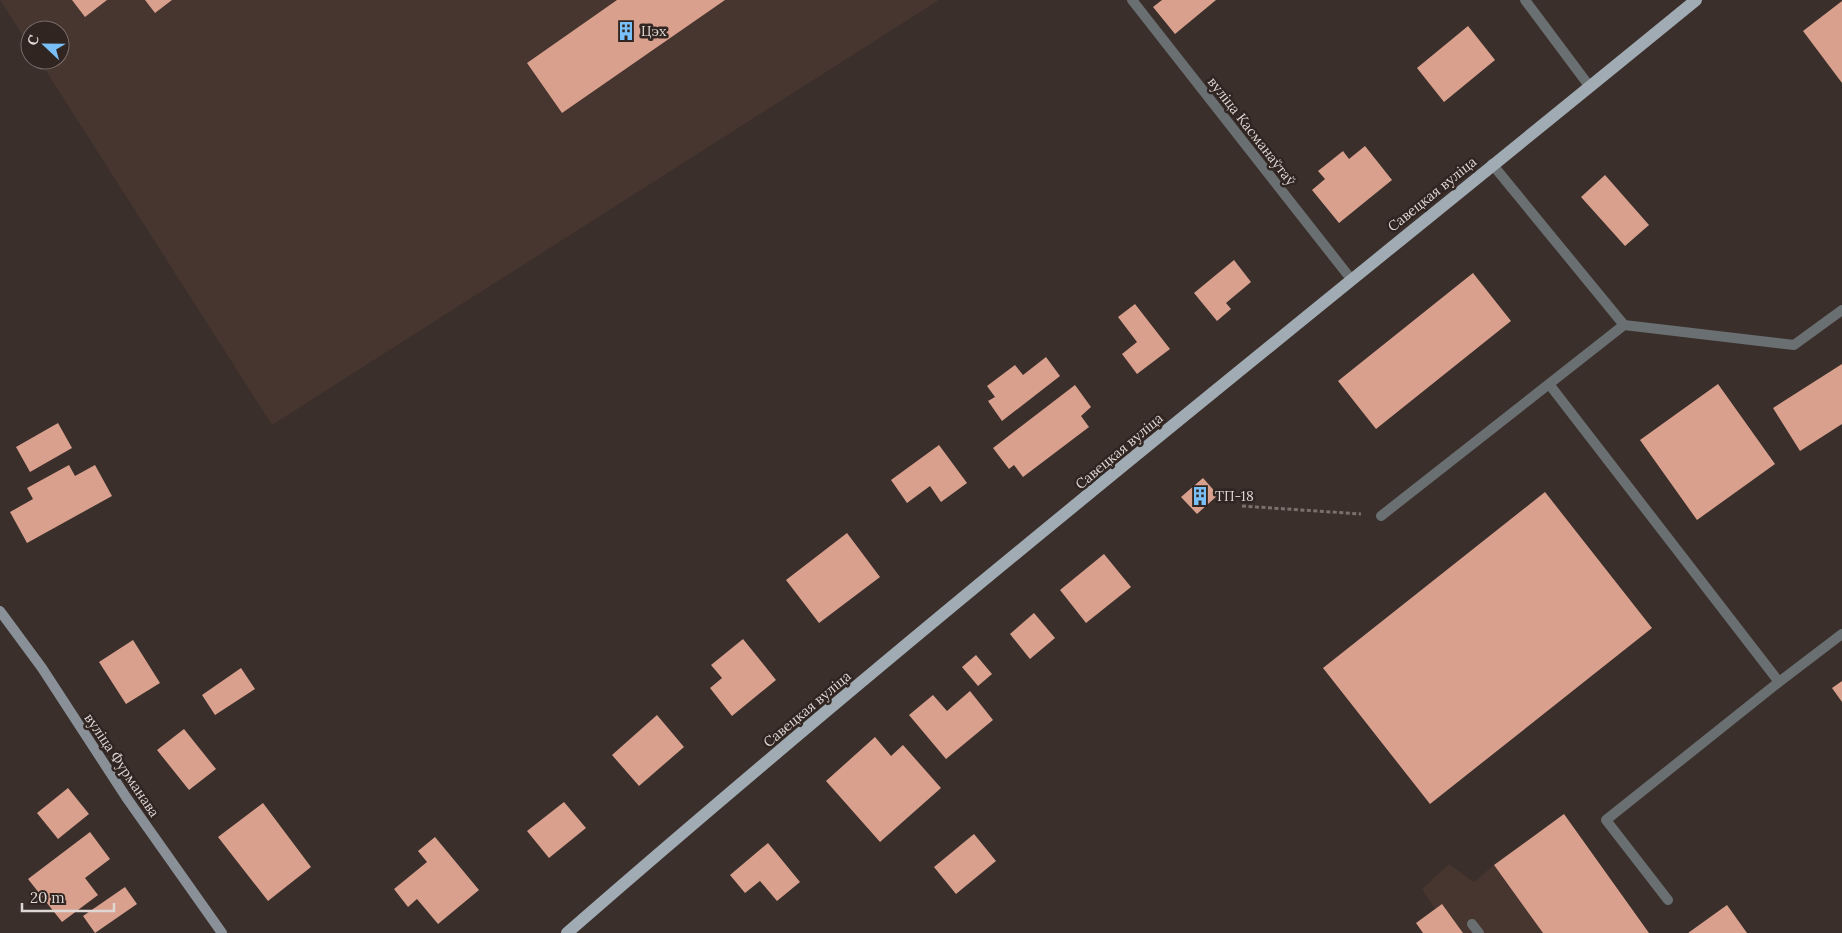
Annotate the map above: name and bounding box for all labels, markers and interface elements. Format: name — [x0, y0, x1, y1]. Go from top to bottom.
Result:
north arrow — [20, 20, 70, 70]
building icon: Цэх — [615, 20, 637, 42]
place label: Цэх — [641, 22, 667, 40]
text: С — [23, 32, 43, 48]
street label: вуліца Касманаўтаў — [1204, 73, 1300, 189]
street label: Савецкая вуліца — [1384, 153, 1480, 235]
street label: Савецкая вуліца — [1071, 409, 1167, 493]
building icon: ТП-18 — [1189, 485, 1211, 507]
place label: ТП-18 — [1215, 487, 1254, 505]
street label: Савецкая вуліца — [759, 667, 855, 751]
street label: вуліца Фурманава — [81, 710, 163, 820]
scale bar — [22, 880, 115, 912]
text: 20 m — [30, 888, 65, 907]

